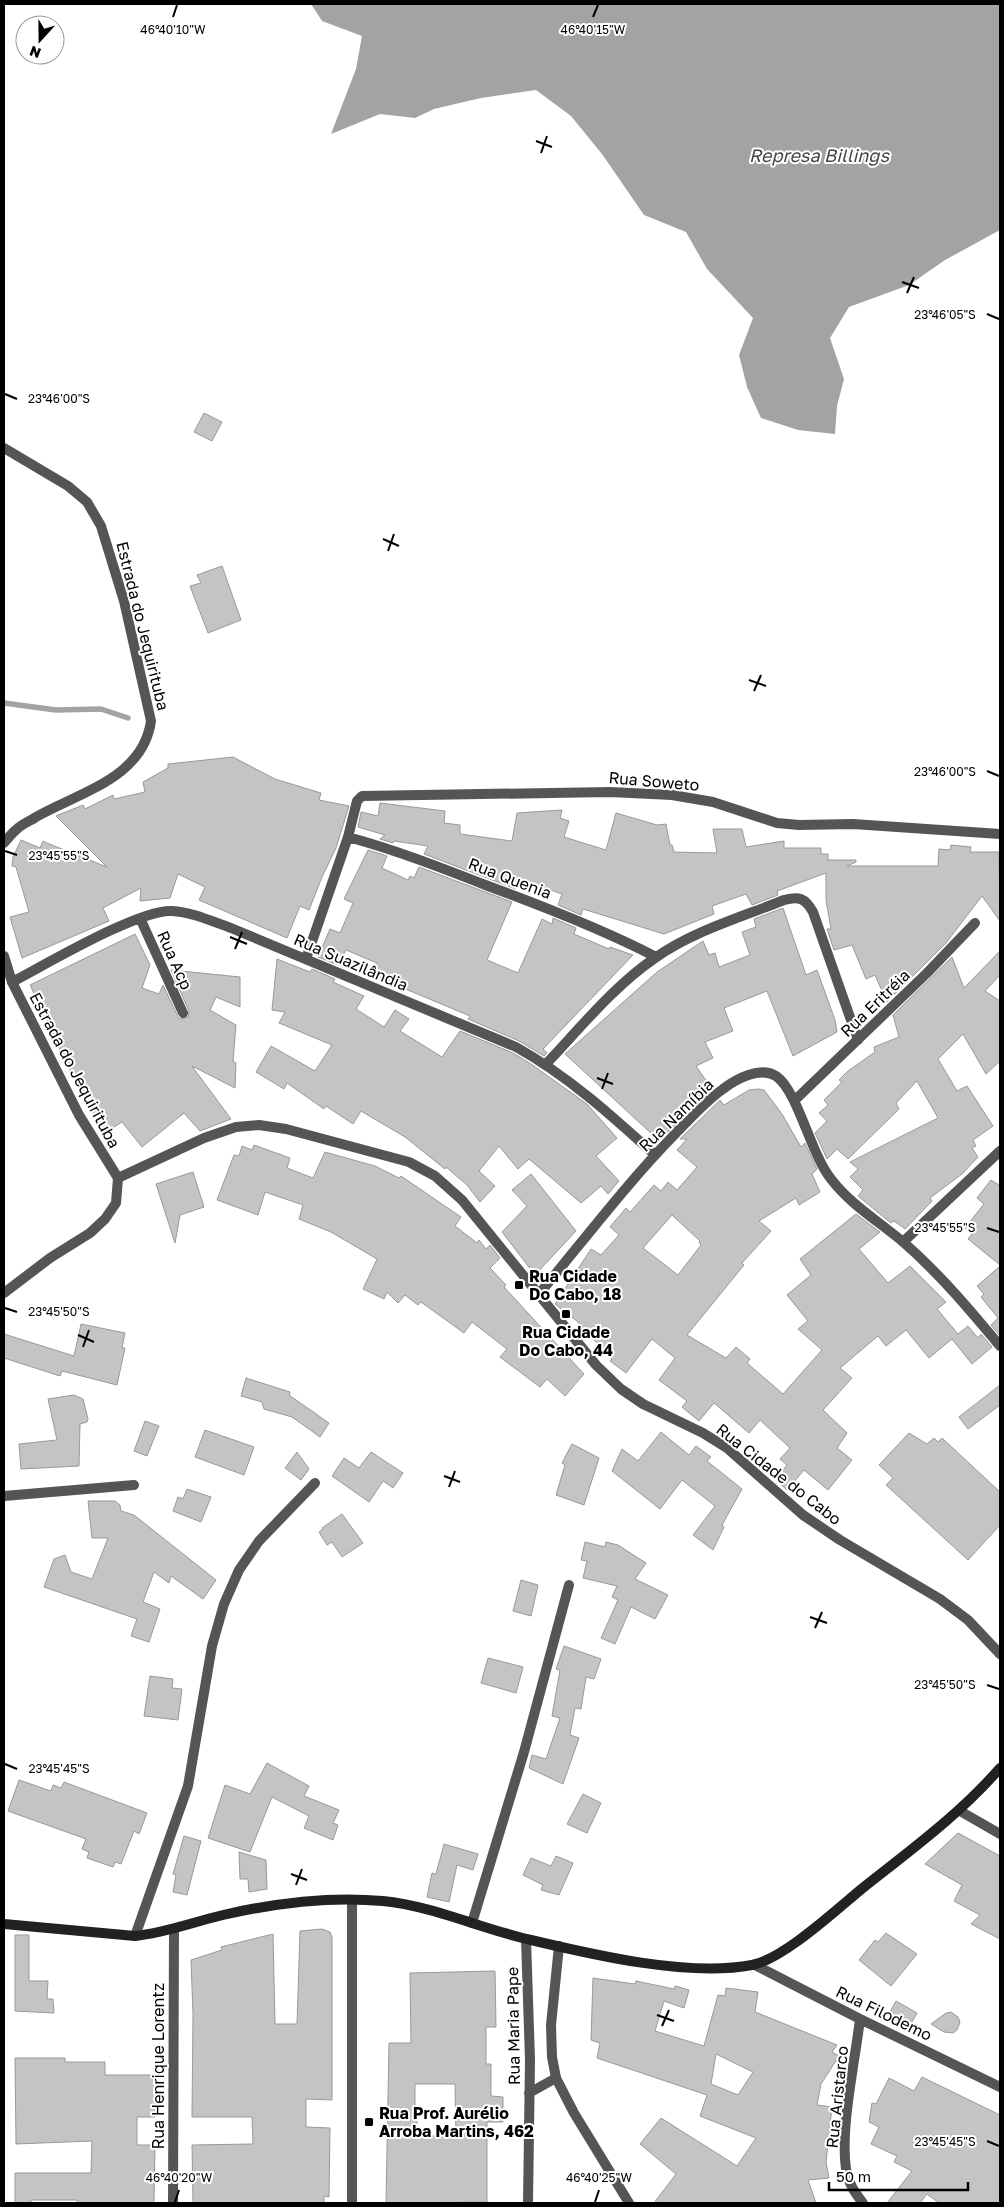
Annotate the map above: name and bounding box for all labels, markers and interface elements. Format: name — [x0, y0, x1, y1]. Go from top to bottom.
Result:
north arrow — [15, 15, 65, 65]
text: 46°40'10"W — [140, 22, 206, 37]
text: 46°40'15"W — [561, 22, 626, 37]
text: N — [27, 43, 43, 62]
water label: Represa Billings — [749, 144, 890, 166]
text: 23°46'05"S — [914, 307, 976, 322]
text: 23°46'00"S — [28, 391, 90, 406]
street label: Estrada do Jequirituba — [112, 539, 174, 713]
text: 23°46'00"S — [914, 764, 976, 779]
street label: Rua Soweto — [608, 767, 700, 795]
text: 23°45'55"S — [29, 848, 90, 863]
street label: Rua Quenia — [466, 853, 554, 903]
street label: Rua Acp — [153, 927, 197, 993]
street label: Rua Suazilândia — [291, 929, 411, 995]
street label: Rua Eritréia — [836, 965, 914, 1041]
street label: Estrada do Jequirituba — [25, 989, 125, 1151]
street label: Rua Namíbia — [634, 1074, 718, 1156]
text: 23°45'55"S — [915, 1220, 976, 1235]
place label: Rua Cidade Do Cabo, 18 — [529, 1266, 621, 1304]
marker: Rua Cidade Do Cabo, 18 — [513, 1279, 525, 1291]
text: 23°45'50"S — [28, 1304, 90, 1319]
marker: Rua Cidade Do Cabo, 44 — [560, 1308, 572, 1320]
place label: Rua Cidade Do Cabo, 44 — [519, 1322, 613, 1360]
street label: Rua Cidade do Cabo — [712, 1419, 846, 1529]
text: 23°45'50"S — [914, 1677, 976, 1692]
text: 23°45'45"S — [28, 1761, 90, 1776]
street label: Rua Maria Pape — [502, 1967, 524, 2085]
street label: Rua Filodemo — [833, 1981, 935, 2045]
street label: Rua Henrique Lorentz — [148, 1983, 168, 2149]
street label: Rua Aristarco — [822, 2045, 852, 2149]
place label: Rua Prof. Aurélio Arroba Martins, 462 — [379, 2103, 534, 2141]
marker: Rua Prof. Aurélio Arroba Martins, 462 — [363, 2116, 375, 2128]
text: 23°45'45"S — [914, 2134, 976, 2149]
scale bar — [829, 2160, 968, 2192]
text: 50 m — [836, 2167, 871, 2185]
text: 46°40'20"W — [146, 2170, 213, 2185]
text: 46°40'25"W — [566, 2170, 632, 2185]

